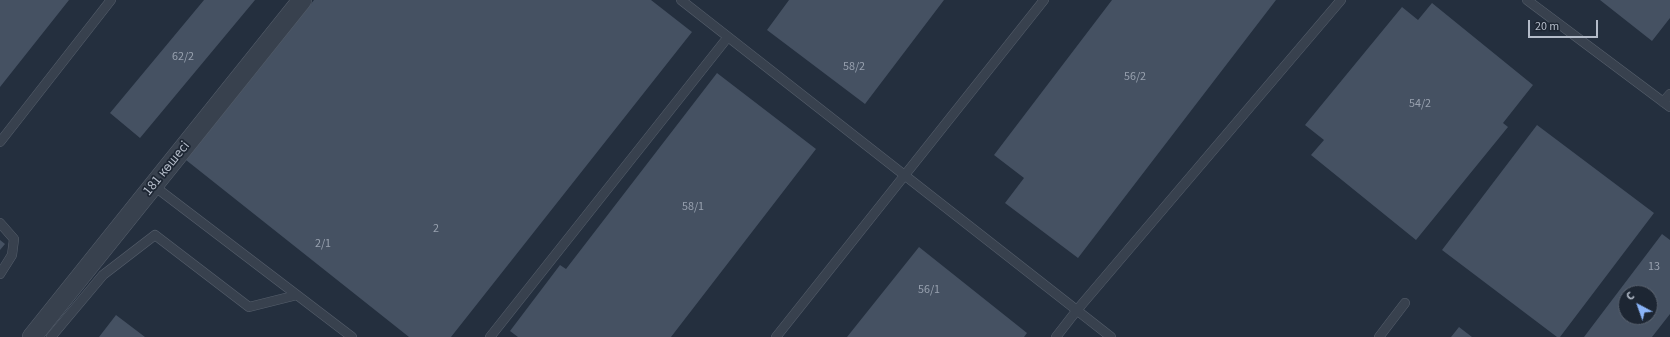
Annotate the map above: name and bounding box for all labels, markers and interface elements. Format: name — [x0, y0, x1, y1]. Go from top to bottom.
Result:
scale bar — [1530, 12, 1600, 38]
text: 20 m — [1535, 18, 1559, 35]
house number: 62/2 — [172, 50, 194, 64]
house number: 58/2 — [843, 60, 865, 74]
house number: 56/2 — [1124, 70, 1146, 84]
house number: 54/2 — [1409, 97, 1431, 111]
street label: 181 көшесі — [140, 138, 194, 200]
house number: 58/1 — [682, 200, 704, 214]
house number: 2 — [433, 222, 439, 236]
house number: 2/1 — [315, 237, 331, 251]
house number: 13 — [1648, 260, 1660, 274]
house number: 56/1 — [918, 283, 940, 297]
north arrow — [1618, 285, 1658, 325]
text: С — [1623, 289, 1638, 304]

